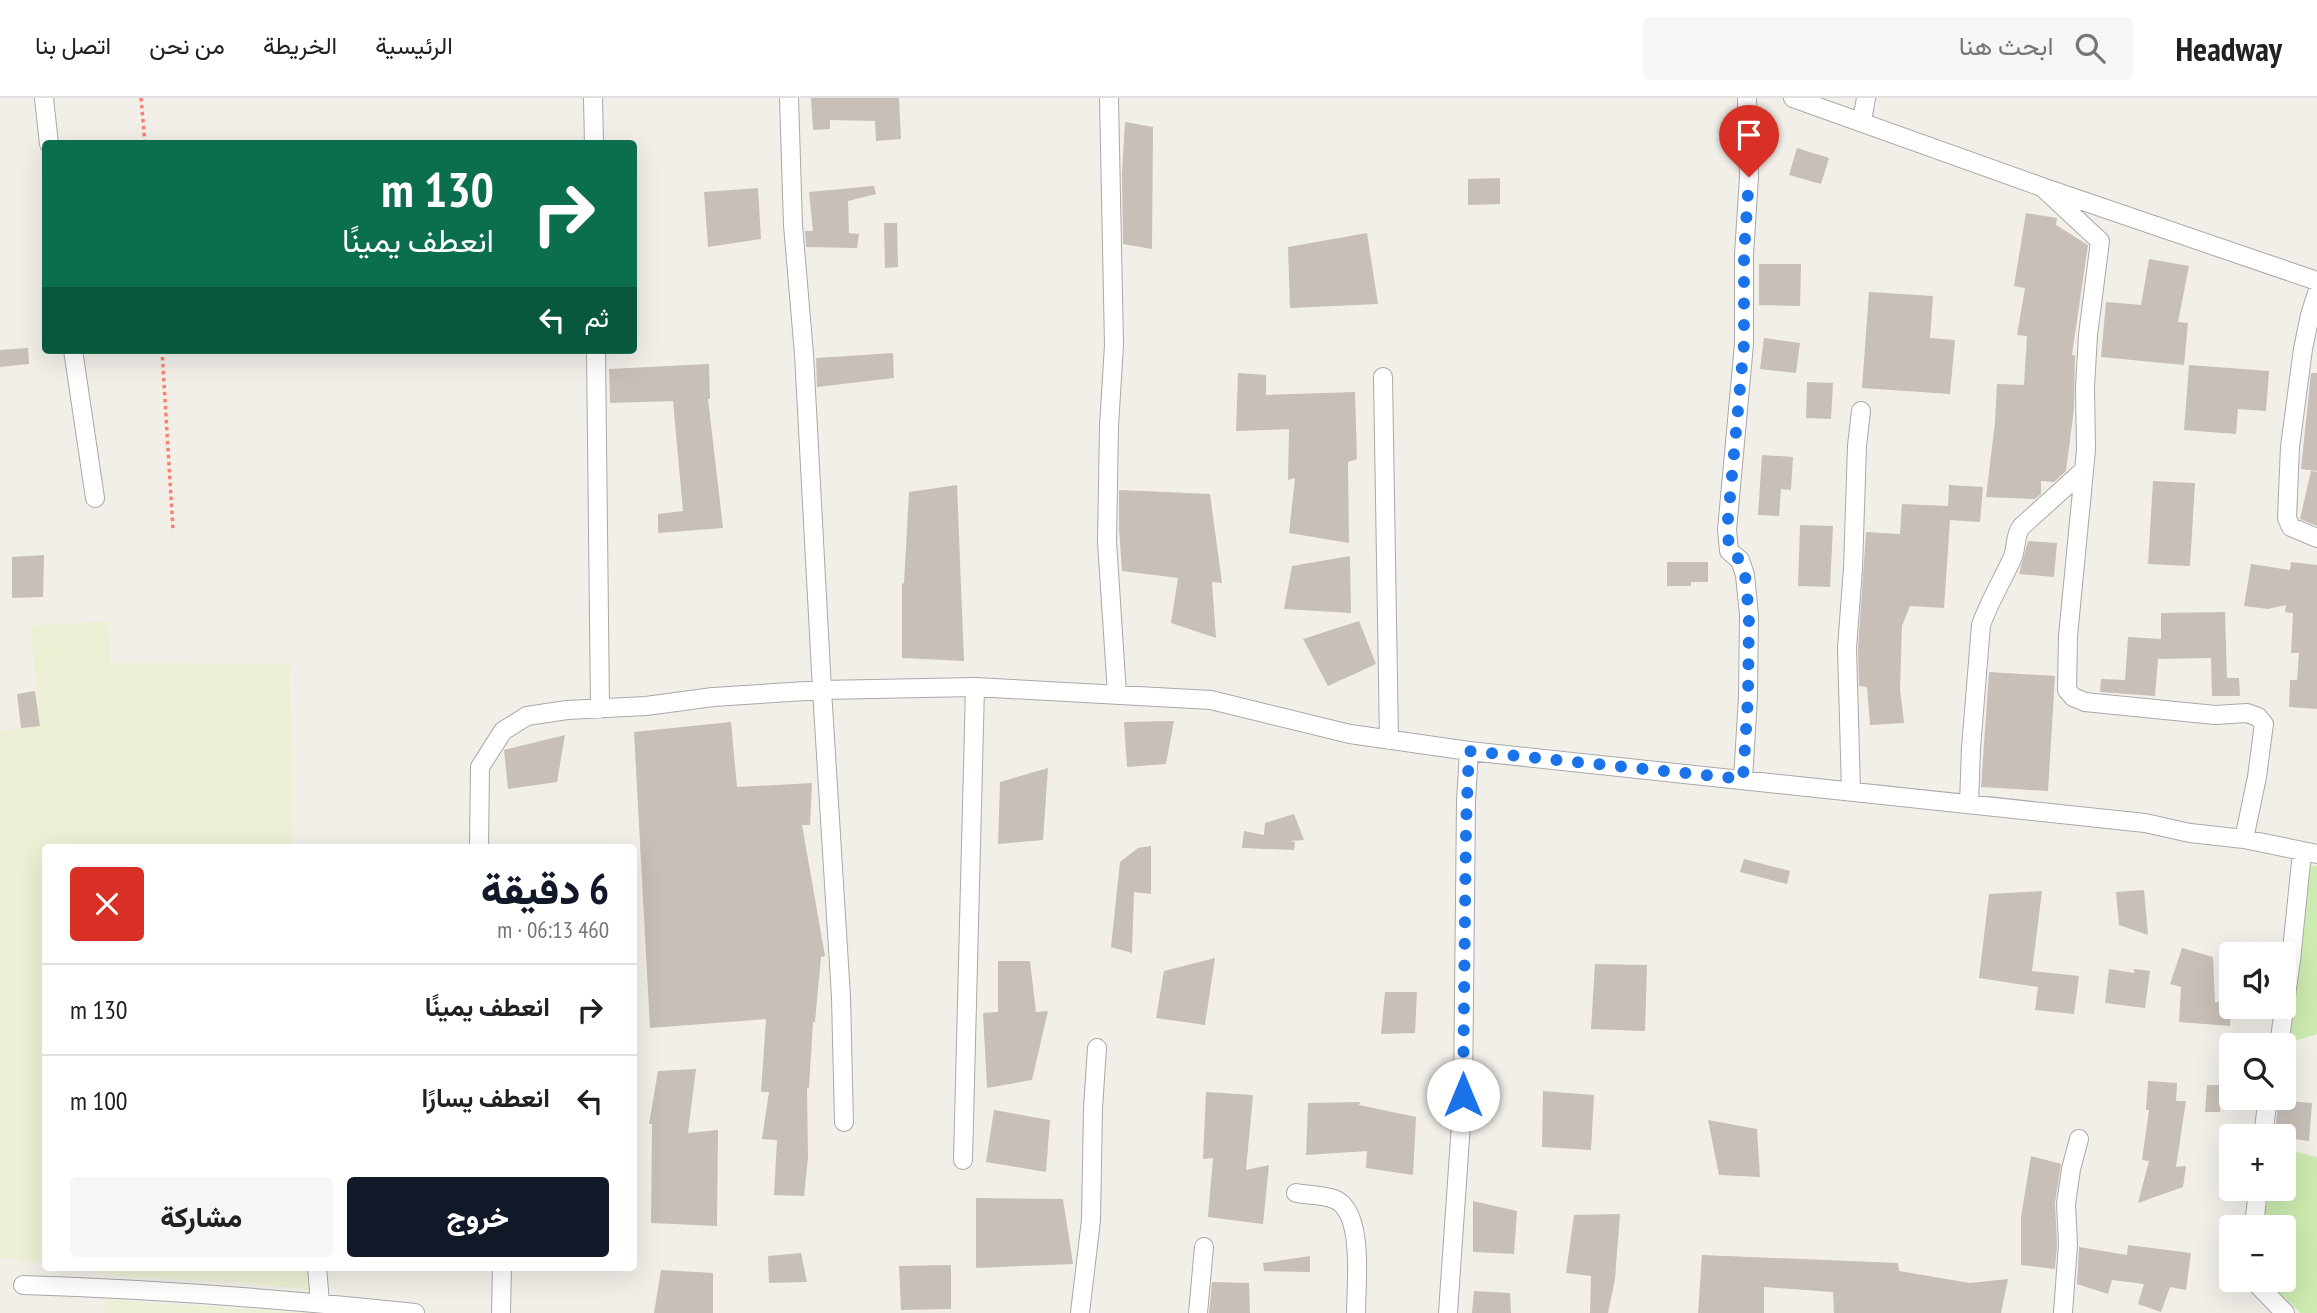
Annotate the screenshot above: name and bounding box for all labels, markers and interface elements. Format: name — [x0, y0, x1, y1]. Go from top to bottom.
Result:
search box — [1643, 17, 2133, 80]
text: Headway — [2175, 27, 2282, 70]
text: ابحث هنا — [1959, 29, 2053, 62]
icon: search — [2071, 29, 2109, 67]
text: اتصل بنا — [35, 30, 111, 61]
text: من نحن — [149, 30, 225, 61]
text: الخريطة — [263, 30, 337, 61]
text: الرئيسية — [375, 30, 453, 61]
pin — [1719, 105, 1779, 177]
icon: arrive — [1730, 116, 1768, 154]
text: 130 m — [381, 157, 494, 221]
icon: right — [518, 168, 609, 259]
text: انعطف يمينًا — [342, 219, 494, 261]
icon: left — [533, 301, 571, 339]
text: ثم — [585, 301, 609, 334]
text: 6 دقيقة — [481, 861, 609, 916]
button: close — [70, 867, 144, 941]
text: 460 m · 06:13 — [497, 915, 609, 944]
map controls — [2219, 942, 2296, 1292]
button: sound — [2219, 942, 2296, 1019]
text: انعطف يمينًا — [425, 990, 550, 1023]
icon: right — [571, 991, 609, 1029]
text: 130 m — [70, 993, 128, 1026]
button: search — [2219, 1033, 2296, 1110]
position arrow — [1426, 1058, 1500, 1132]
text: انعطف يسارًا — [422, 1081, 550, 1114]
icon: left — [571, 1082, 609, 1120]
text: 100 m — [70, 1084, 128, 1117]
button: + — [2219, 1124, 2296, 1201]
button: مشاركة — [70, 1177, 333, 1257]
button: خروج — [347, 1177, 609, 1257]
button: − — [2219, 1215, 2296, 1292]

